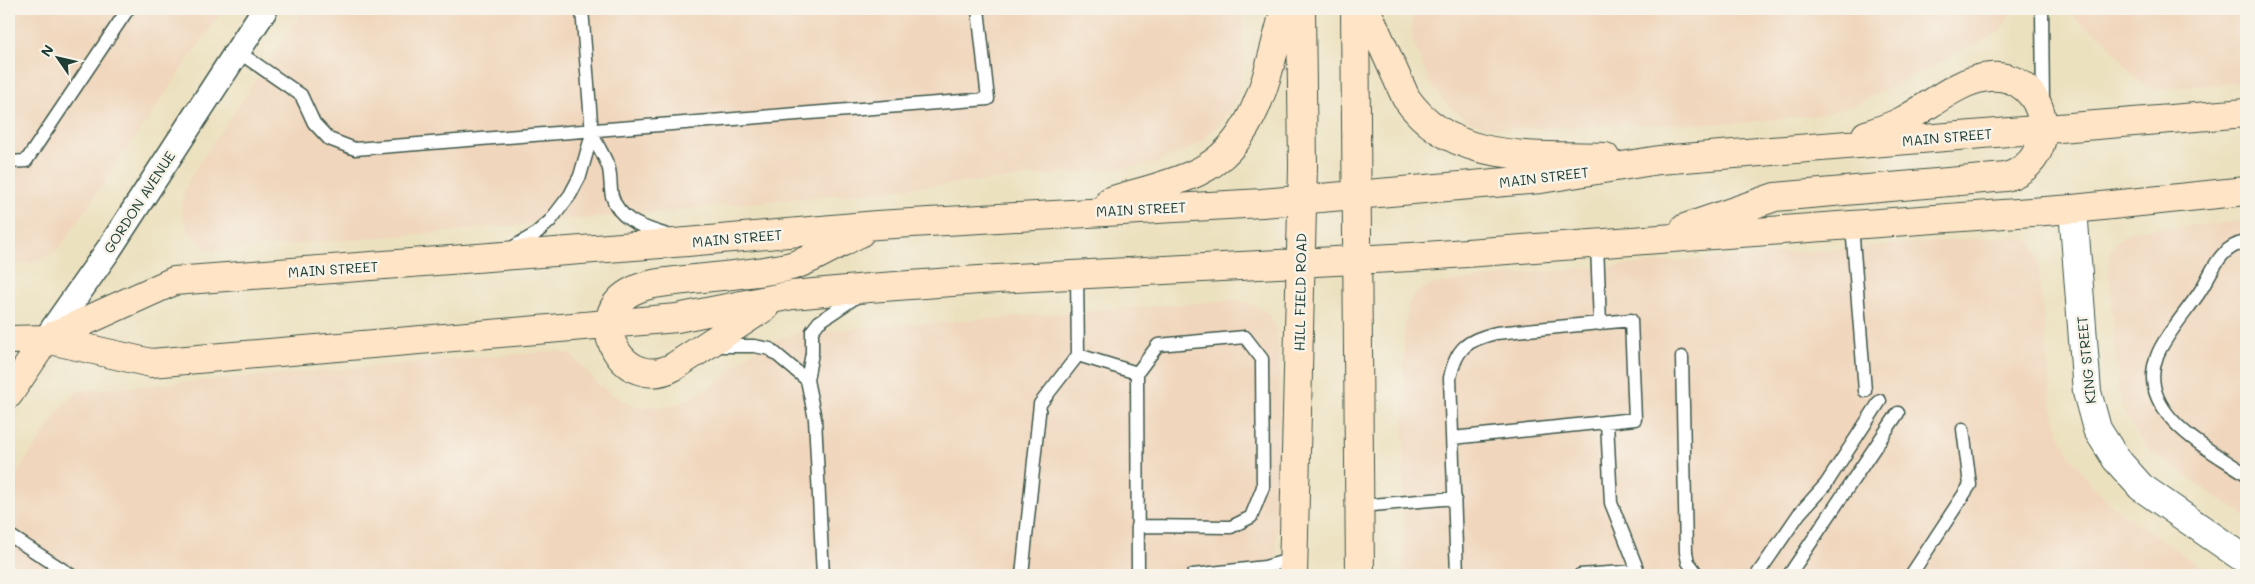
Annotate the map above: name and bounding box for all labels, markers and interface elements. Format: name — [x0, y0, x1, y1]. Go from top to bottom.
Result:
north arrow — [32, 32, 82, 82]
text: N — [36, 41, 58, 60]
street label: MAIN STREET — [1901, 124, 1993, 150]
street label: GORDON AVENUE — [99, 147, 179, 257]
street label: MAIN STREET — [1498, 162, 1590, 192]
street label: MAIN STREET — [1095, 197, 1187, 221]
street label: MAIN STREET — [691, 225, 783, 251]
street label: HILL FIELD ROAD — [1289, 233, 1311, 351]
street label: MAIN STREET — [287, 256, 379, 282]
street label: KING STREET — [2072, 315, 2100, 405]

